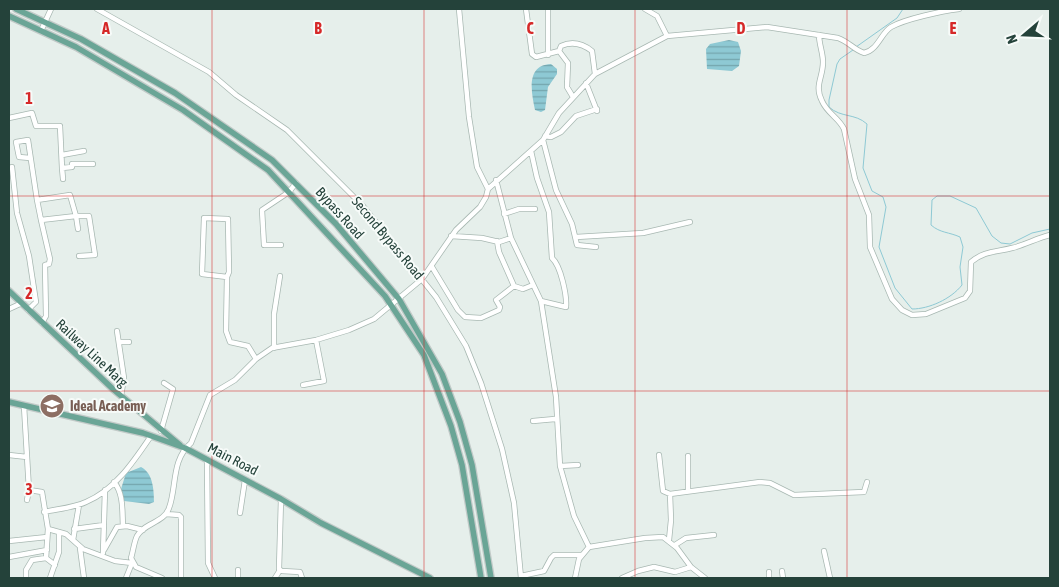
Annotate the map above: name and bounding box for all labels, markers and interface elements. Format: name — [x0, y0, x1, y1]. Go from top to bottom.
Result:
north arrow — [999, 10, 1049, 60]
text: A — [101, 19, 110, 37]
text: B — [314, 19, 322, 37]
text: C — [526, 19, 534, 37]
text: D — [737, 19, 746, 37]
text: E — [950, 19, 957, 37]
text: N — [1003, 33, 1021, 46]
text: 1 — [25, 89, 33, 107]
street label: Bypass Road — [313, 184, 367, 242]
street label: Second Bypass Road — [349, 193, 427, 283]
text: 2 — [25, 284, 33, 302]
street label: Railway Line Marg — [53, 316, 131, 390]
school or university icon: Ideal Academy — [39, 393, 65, 419]
place label: Ideal Academy — [70, 398, 146, 414]
street label: Main Road — [205, 439, 261, 479]
text: 3 — [25, 480, 33, 498]

